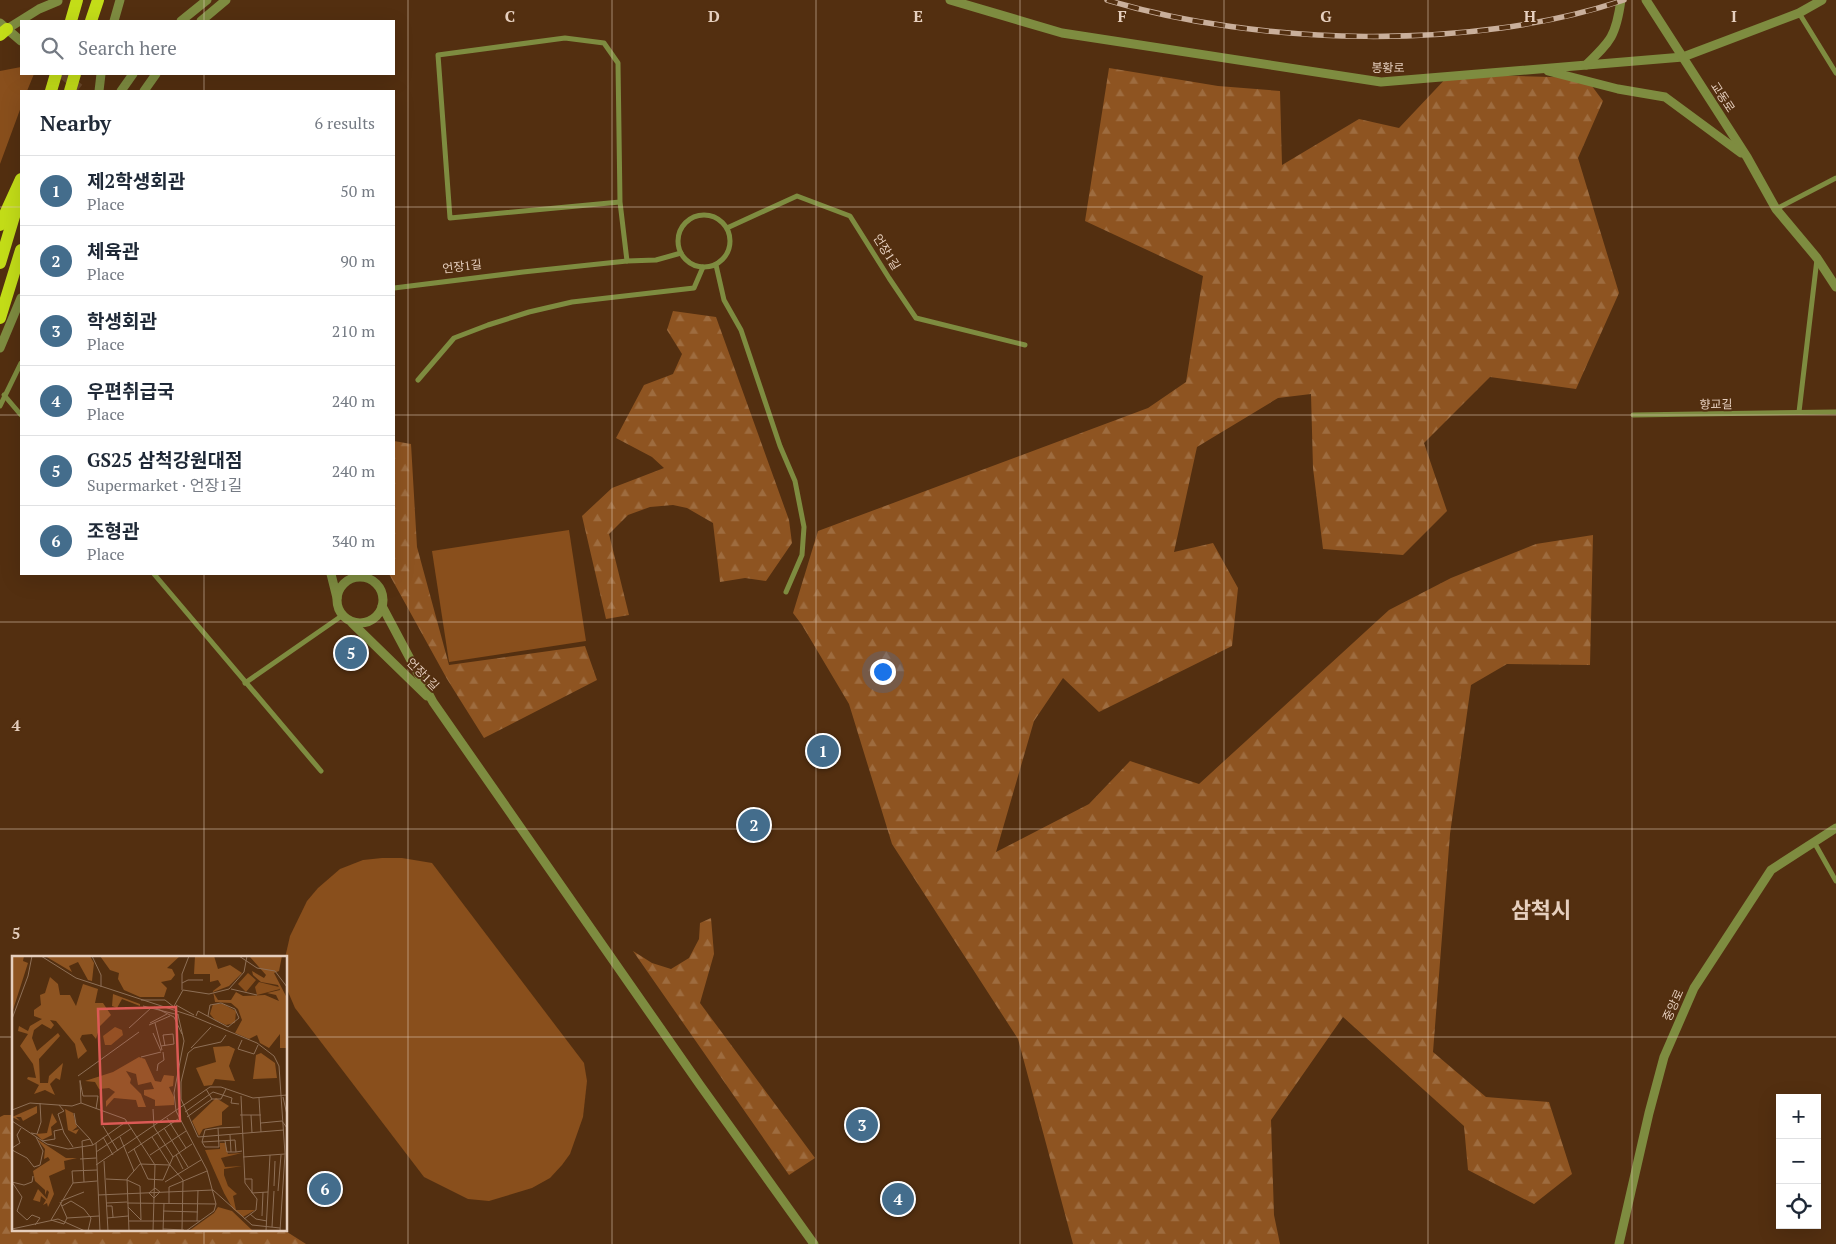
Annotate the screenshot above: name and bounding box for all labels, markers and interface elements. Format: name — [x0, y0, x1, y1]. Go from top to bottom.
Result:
text: C — [505, 5, 515, 27]
text: D — [708, 5, 720, 27]
text: E — [913, 5, 923, 27]
text: F — [1117, 5, 1127, 27]
text: G — [1320, 5, 1332, 27]
text: H — [1524, 5, 1536, 27]
text: I — [1731, 5, 1737, 27]
search box — [20, 20, 395, 75]
icon: search — [38, 34, 66, 62]
text: Search here — [78, 35, 177, 60]
street label: 봉황로 — [1371, 60, 1405, 75]
street label: 교동로 — [1708, 79, 1738, 115]
text: Nearby — [40, 109, 111, 137]
text: 6 results — [315, 112, 375, 134]
text: 제2학생회관 — [87, 168, 185, 193]
text: 1 — [51, 180, 61, 202]
text: 50 m — [340, 180, 375, 202]
text: Place — [87, 193, 125, 215]
street label: 언장1길 — [870, 231, 904, 273]
text: 체육관 — [87, 238, 139, 263]
text: 2 — [51, 250, 61, 272]
text: 90 m — [340, 250, 375, 272]
street label: 언장1길 — [441, 256, 483, 276]
text: Place — [87, 263, 125, 285]
text: 학생회관 — [87, 308, 157, 333]
text: 3 — [51, 320, 61, 342]
text: 210 m — [332, 320, 375, 342]
text: Place — [87, 333, 125, 355]
text: 우편취급국 — [87, 378, 174, 403]
text: 4 — [51, 390, 61, 412]
text: 240 m — [332, 390, 375, 412]
street label: 향교길 — [1699, 396, 1733, 412]
text: Place — [87, 403, 125, 425]
text: GS25 삼척강원대점 — [87, 447, 243, 472]
text: 5 — [51, 460, 61, 482]
text: 240 m — [332, 460, 375, 482]
text: Supermarket · 언장1길 — [87, 474, 242, 496]
text: 조형관 — [87, 518, 139, 543]
text: 6 — [51, 530, 61, 552]
text: 340 m — [332, 530, 375, 552]
text: Place — [87, 543, 125, 565]
pin: 5 — [335, 634, 367, 672]
street label: 언장1길 — [404, 655, 442, 693]
your location — [870, 659, 896, 685]
text: 4 — [11, 714, 21, 736]
pin: 1 — [807, 732, 839, 770]
pin: 2 — [738, 806, 770, 844]
district label: 삼척시 — [1511, 895, 1571, 924]
text: 5 — [11, 922, 21, 944]
inset map — [12, 956, 288, 1232]
street label: 중앙로 — [1659, 987, 1687, 1023]
map controls — [1776, 1094, 1821, 1229]
button: + — [1776, 1094, 1821, 1139]
pin: 3 — [846, 1106, 878, 1144]
button: − — [1776, 1139, 1821, 1184]
pin: 6 — [309, 1170, 341, 1208]
pin: 4 — [882, 1180, 914, 1218]
button: locate — [1776, 1184, 1821, 1229]

